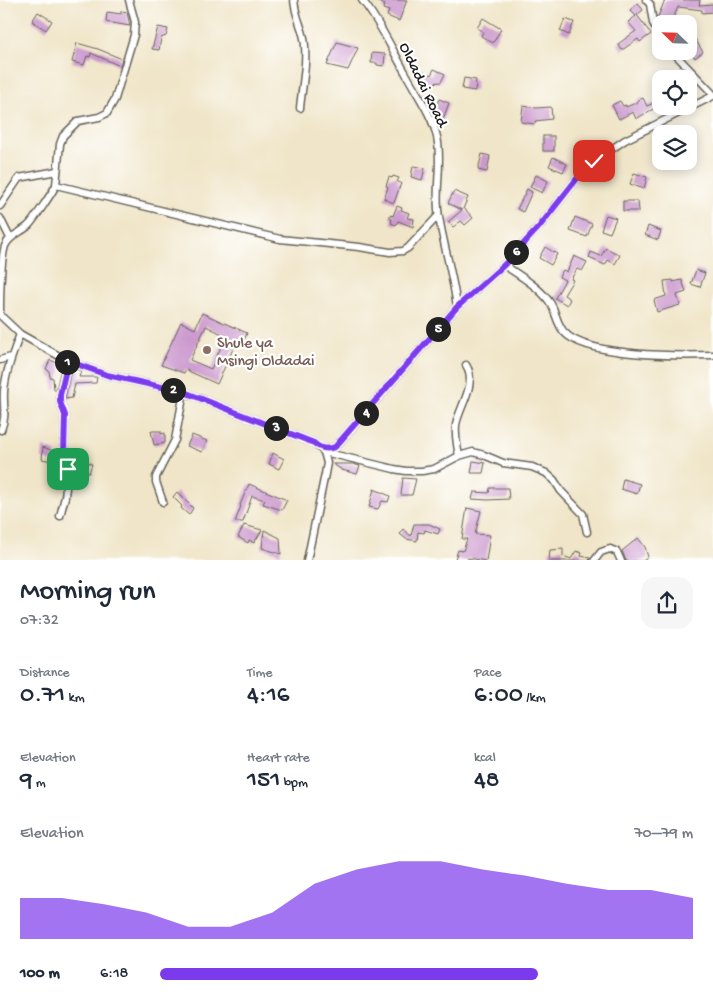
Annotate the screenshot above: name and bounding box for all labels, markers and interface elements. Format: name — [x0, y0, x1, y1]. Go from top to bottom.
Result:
north arrow — [652, 15, 698, 60]
map controls — [652, 15, 697, 170]
street label: Oldadai Road — [393, 40, 451, 132]
button: locate — [652, 70, 697, 115]
button: layers — [652, 125, 697, 170]
pin — [573, 140, 615, 182]
icon: check — [580, 147, 608, 175]
pin: 6 — [504, 240, 528, 264]
text: 6 — [513, 244, 520, 261]
pin: 5 — [426, 316, 450, 342]
text: 5 — [435, 321, 442, 338]
place label: Shule ya Msingi Oldadai — [217, 335, 315, 372]
marker: Shule ya Msingi Oldadai — [201, 344, 213, 356]
pin: 1 — [54, 350, 80, 374]
text: 1 — [65, 354, 70, 371]
pin: 2 — [160, 378, 186, 402]
text: 2 — [170, 382, 177, 399]
pin: 4 — [354, 400, 378, 426]
text: 4 — [363, 405, 370, 422]
pin: 3 — [264, 416, 288, 440]
text: 3 — [273, 420, 280, 437]
pin — [47, 448, 89, 490]
icon: arrive — [54, 455, 82, 483]
text: Morning run — [20, 576, 155, 609]
button: share — [641, 577, 693, 629]
text: 07:32 — [20, 612, 59, 631]
text: Distance — [20, 665, 69, 682]
text: Time — [247, 665, 273, 682]
text: Pace — [474, 665, 501, 682]
text: 0.71 — [20, 682, 65, 711]
text: 4:16 — [247, 682, 289, 711]
text: 6:00 — [474, 682, 523, 711]
text: km — [65, 690, 85, 707]
text: /km — [523, 690, 546, 707]
text: Elevation — [20, 750, 76, 767]
text: Heart rate — [247, 750, 310, 767]
text: kcal — [474, 750, 496, 767]
text: 9 — [20, 767, 33, 796]
text: 151 — [247, 767, 280, 796]
text: 48 — [474, 767, 500, 796]
text: m — [33, 775, 46, 792]
text: bpm — [280, 775, 308, 792]
text: Elevation — [20, 825, 84, 844]
text: 70–79 m — [634, 825, 693, 844]
text: 100 m — [20, 965, 60, 984]
text: 6:18 — [100, 965, 128, 984]

